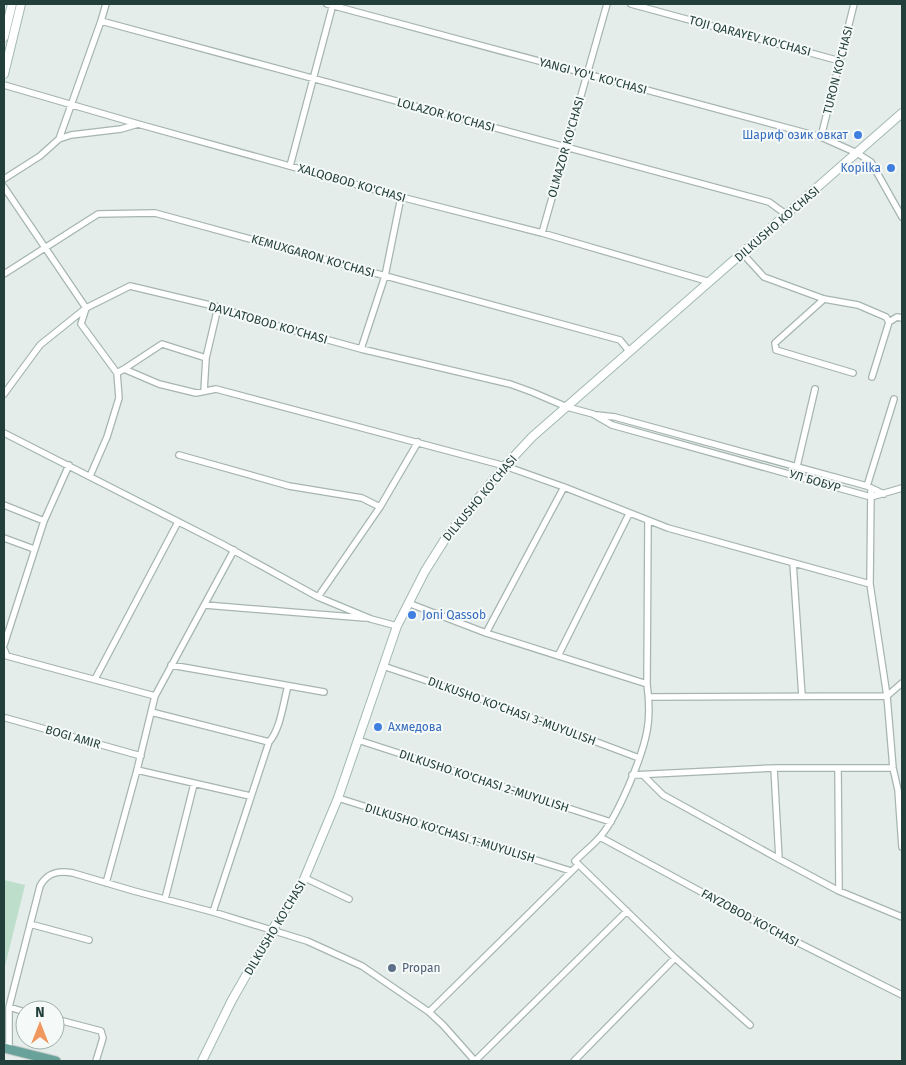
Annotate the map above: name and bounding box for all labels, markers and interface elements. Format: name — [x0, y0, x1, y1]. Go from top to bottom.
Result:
street label: TOJI QARAYEV KO'CHASI — [688, 13, 812, 59]
street label: TURON KO'CHASI — [820, 24, 856, 116]
street label: YANGI YO'L KO'CHASI — [537, 55, 649, 97]
street label: LOLAZOR KO'CHASI — [395, 95, 497, 135]
street label: OLMAZOR KO'CHASI — [545, 95, 587, 199]
place label: Шариф озик овкат — [742, 128, 849, 142]
marker: Шариф озик овкат — [852, 129, 864, 141]
street label: XALQOBOD KO'CHASI — [296, 161, 408, 205]
place label: Kopilka — [841, 161, 881, 175]
marker: Kopilka — [885, 162, 897, 174]
street label: DILKUSHO KO'CHASI — [732, 183, 822, 265]
street label: KEMUXGARON KO'CHASI — [250, 232, 376, 280]
street label: DAVLATOBOD KO'CHASI — [207, 299, 329, 347]
street label: DILKUSHO KO'CHASI — [440, 452, 520, 544]
street label: УЛ БОБУР — [788, 467, 842, 495]
place label: Joni Qassob — [422, 608, 486, 622]
marker: Joni Qassob — [406, 609, 418, 621]
street label: DILKUSHO KO'CHASI 3-MUYULISH — [426, 674, 598, 748]
place label: Ахмедова — [388, 720, 442, 734]
marker: Ахмедова — [372, 721, 384, 733]
street label: BOGI AMIR — [44, 722, 102, 752]
street label: DILKUSHO KO'CHASI 2-MUYULISH — [397, 747, 571, 815]
street label: DILKUSHO KO'CHASI 1-MUYULISH — [363, 800, 537, 866]
street label: DILKUSHO KO'CHASI — [241, 878, 309, 978]
street label: FAYZOBOD KO'CHASI — [699, 886, 801, 950]
place label: Propan — [402, 961, 441, 975]
marker: Propan — [386, 962, 398, 974]
north arrow — [15, 1000, 65, 1050]
text: N — [35, 1004, 45, 1021]

